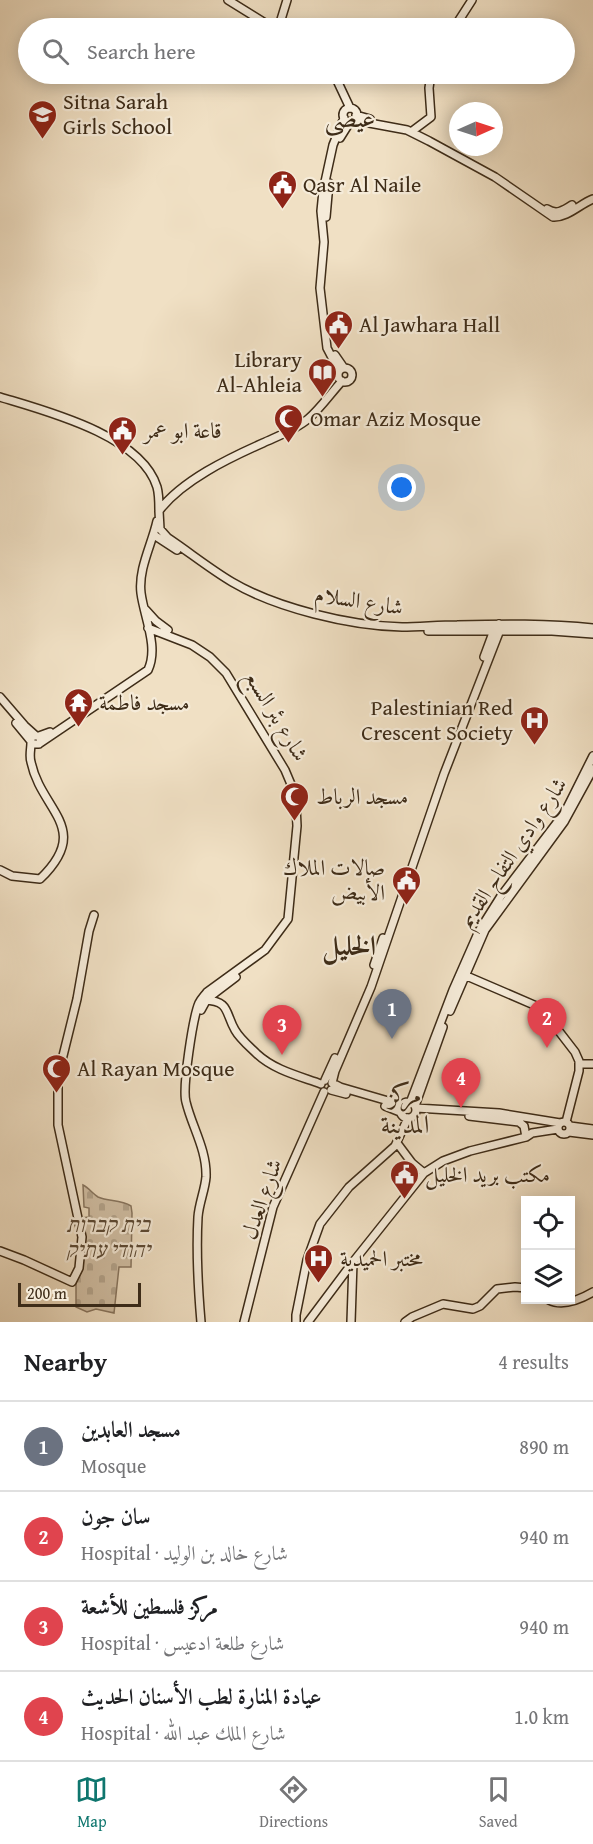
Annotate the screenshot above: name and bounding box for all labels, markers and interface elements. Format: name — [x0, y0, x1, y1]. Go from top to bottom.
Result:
search box — [18, 18, 575, 84]
icon: search — [39, 35, 72, 68]
text: Search here — [87, 35, 196, 67]
place label: Sitna Sarah Girls School — [63, 85, 172, 142]
school or university icon: Sitna Sarah Girls School — [26, 98, 58, 140]
district label: عيصى — [325, 98, 376, 137]
north arrow — [449, 102, 503, 156]
public building icon: Qasr Al Naile — [266, 168, 298, 210]
place label: Qasr Al Naile — [303, 168, 421, 200]
public building icon: Al Jawhara Hall — [322, 308, 354, 350]
place label: Al Jawhara Hall — [359, 308, 500, 340]
place label: Library Al-Ahleia — [216, 343, 303, 400]
library icon: Library Al-Ahleia — [307, 356, 339, 398]
mosque icon: Omar Aziz Mosque — [273, 402, 305, 444]
place label: Omar Aziz Mosque — [310, 402, 481, 434]
public building icon: قاعة ابو عمر — [107, 414, 139, 456]
place label: قاعة ابو عمر — [142, 414, 222, 446]
your location — [387, 473, 416, 502]
street label: شارع السلام — [312, 577, 406, 627]
street label: شارع بئر السبع — [234, 663, 317, 769]
temple icon: مسجد فاطمة — [62, 686, 94, 728]
place label: مسجد فاطمة — [99, 686, 190, 718]
place label: Palestinian Red Crescent Society — [361, 691, 513, 748]
hospital icon: Palestinian Red Crescent Society — [518, 704, 550, 746]
street label: شارع وادي التفاح القديم — [450, 770, 578, 936]
mosque icon: مسجد الرباط — [279, 780, 311, 822]
place label: مسجد الرباط — [316, 780, 408, 812]
place label: صالات الملاك الأبيض — [283, 851, 385, 908]
public building icon: صالات الملاك الأبيض — [390, 864, 422, 906]
district label: الخليل — [322, 924, 376, 965]
pin: 1 — [372, 990, 412, 1039]
pin: 2 — [528, 998, 566, 1048]
pin: 3 — [262, 1006, 302, 1055]
mosque icon: Al Rayan Mosque — [40, 1052, 72, 1094]
place label: Al Rayan Mosque — [77, 1052, 234, 1084]
pin: 4 — [442, 1058, 480, 1108]
district label: مركز المدينة — [380, 1074, 430, 1143]
street label: شارع العدل — [232, 1154, 293, 1245]
public building icon: مكتب بريد الخليل — [388, 1158, 420, 1200]
place label: مكتب بريد الخليل — [425, 1158, 550, 1190]
map controls — [521, 1196, 575, 1304]
button: locate — [521, 1196, 575, 1250]
park label: בית קברות יהודי עתיק — [66, 1208, 152, 1265]
hospital icon: مختبر الحميدية — [303, 1242, 335, 1284]
place label: مختبر الحميدية — [340, 1242, 424, 1274]
button: layers — [521, 1250, 575, 1304]
scale bar — [18, 1280, 141, 1308]
text: 200 m — [27, 1281, 67, 1305]
text: Nearby — [24, 1342, 107, 1381]
text: 4 results — [498, 1347, 569, 1376]
text: مسجد العابدين — [81, 1413, 181, 1445]
text: 1 — [38, 1432, 49, 1461]
text: 890 m — [519, 1432, 569, 1461]
text: Mosque — [81, 1451, 146, 1480]
text: سان جون — [81, 1500, 151, 1532]
text: 2 — [38, 1522, 49, 1551]
text: 940 m — [519, 1522, 569, 1551]
text: Hospital · شارع خالد بن الوليد — [81, 1538, 288, 1567]
text: مركز فلسطين للأشعة — [81, 1590, 218, 1622]
text: 3 — [38, 1612, 49, 1641]
text: 940 m — [519, 1612, 569, 1641]
text: Hospital · شارع طلعة ادعيس — [81, 1628, 284, 1657]
text: عيادة المنارة لطب الأسنان الحديث — [81, 1680, 321, 1712]
text: 4 — [38, 1702, 49, 1731]
text: 1.0 km — [514, 1702, 569, 1731]
text: Hospital · شارع الملك عبد الله — [81, 1718, 286, 1747]
tab: Map — [75, 1773, 108, 1833]
tab: Directions — [259, 1773, 328, 1833]
tab: Saved — [479, 1773, 518, 1833]

